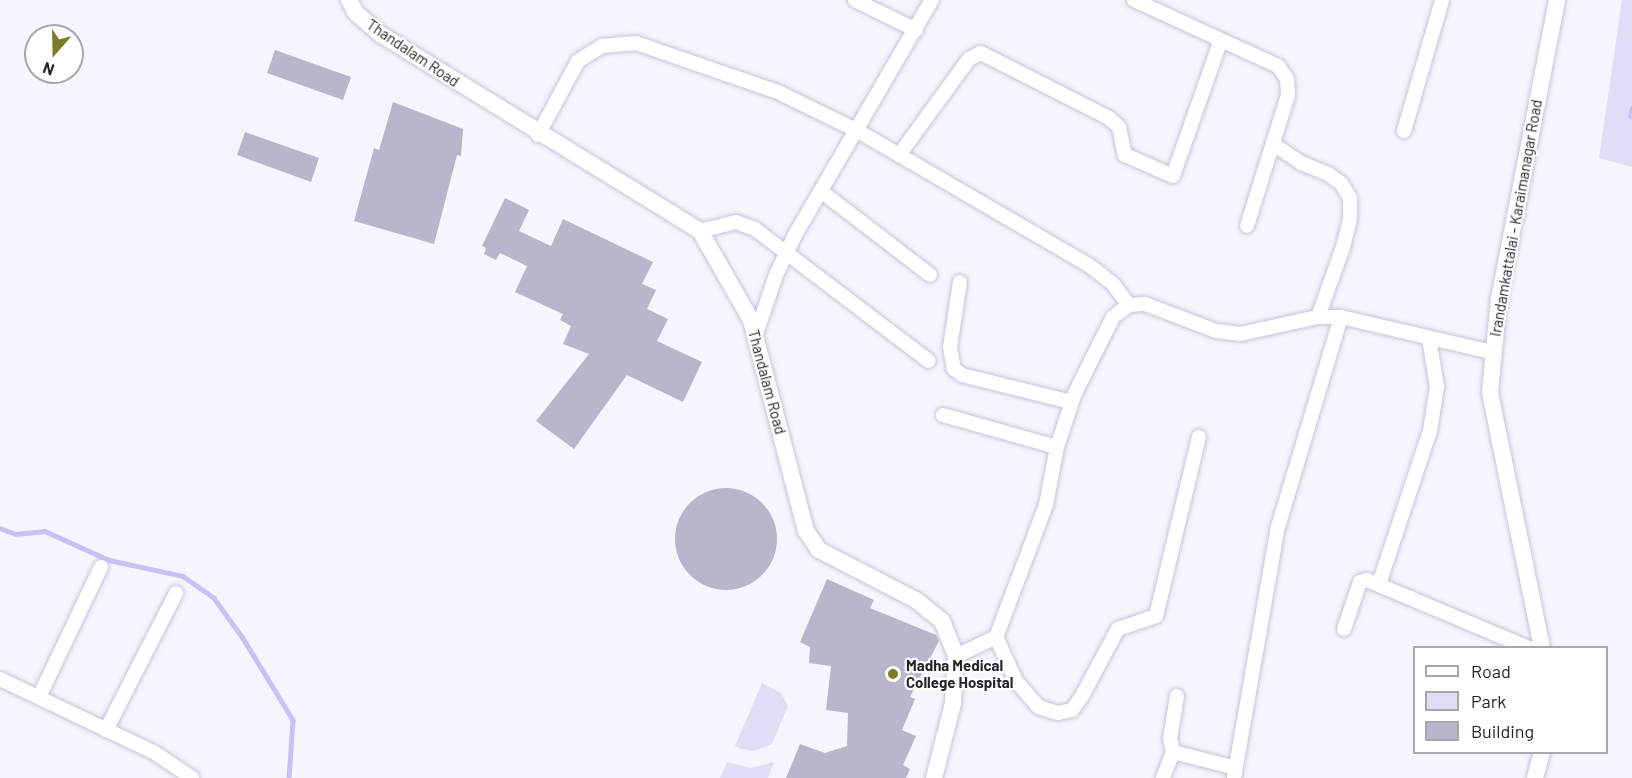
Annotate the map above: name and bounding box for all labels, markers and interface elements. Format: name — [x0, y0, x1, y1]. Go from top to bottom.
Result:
street label: Thandalam Road — [363, 15, 463, 91]
north arrow — [24, 24, 84, 84]
text: N — [40, 59, 57, 80]
street label: Irandamkattalai - Karaimanagar Road — [1486, 98, 1546, 338]
street label: Thandalam Road — [744, 328, 790, 436]
legend — [1413, 646, 1608, 754]
place label: Madha Medical College Hospital — [906, 656, 1013, 691]
text: Road — [1471, 660, 1511, 682]
marker: Madha Medical College Hospital — [884, 665, 902, 683]
text: Park — [1471, 690, 1506, 712]
text: Building — [1471, 720, 1534, 742]

